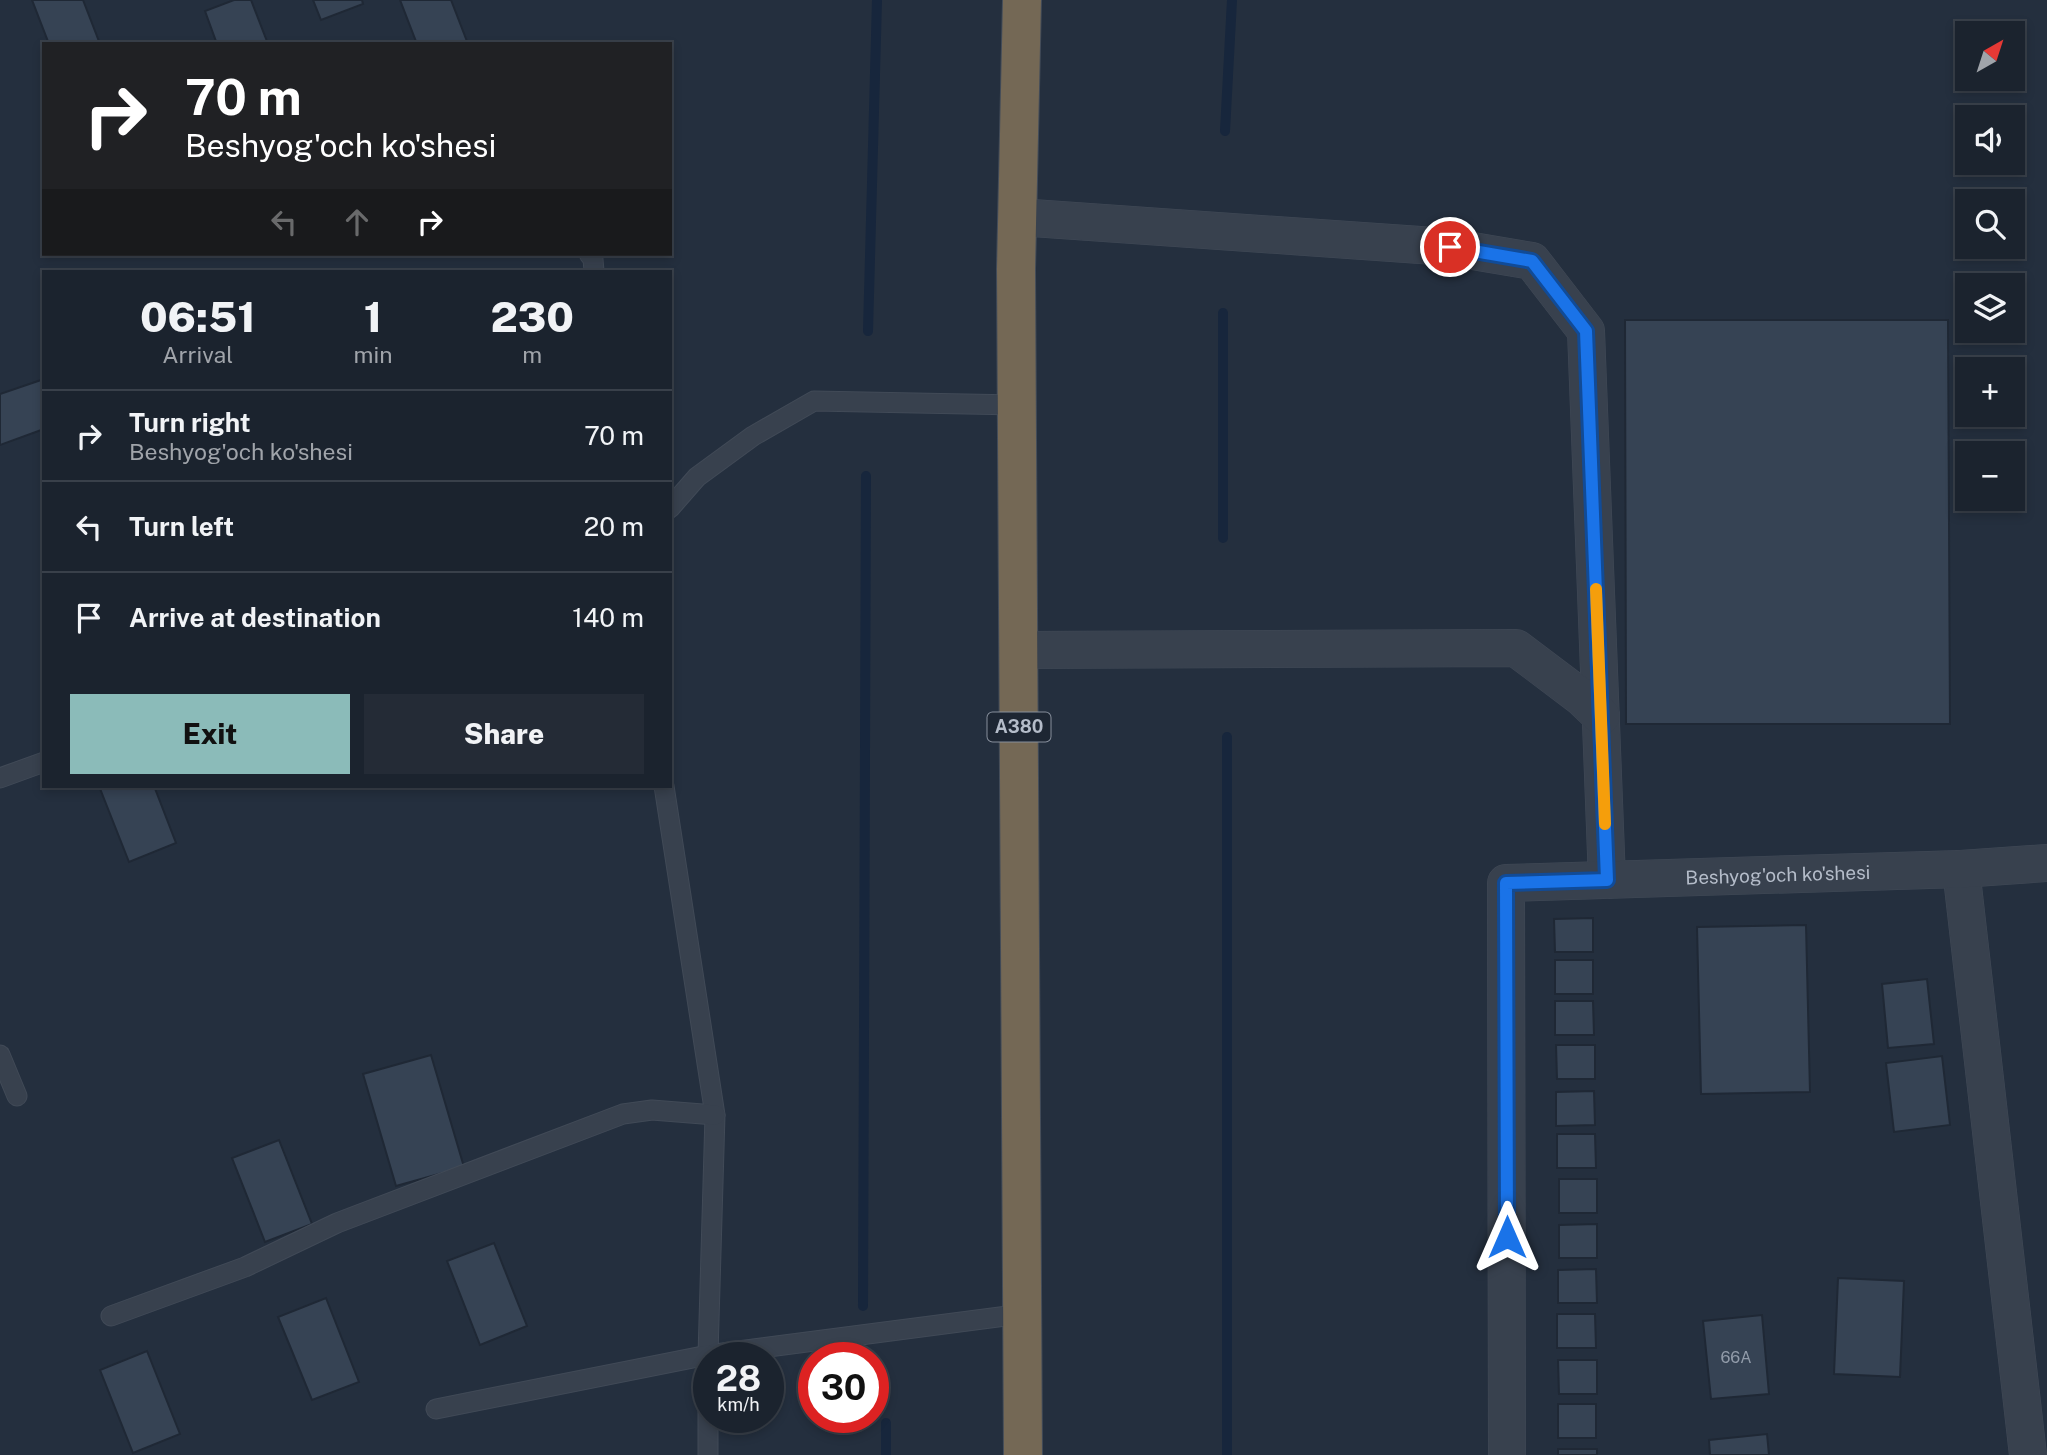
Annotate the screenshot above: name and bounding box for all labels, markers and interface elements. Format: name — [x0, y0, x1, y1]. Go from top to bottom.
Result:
north arrow — [1955, 21, 2025, 91]
map controls — [1955, 21, 2025, 511]
text: 70 m — [185, 68, 302, 126]
icon: right — [70, 70, 161, 161]
button: sound — [1955, 105, 2025, 175]
text: Beshyog'och ko'shesi — [185, 127, 496, 164]
button: search — [1955, 189, 2025, 259]
icon: left — [265, 203, 303, 241]
icon: ahead — [338, 203, 376, 241]
icon: right — [411, 203, 449, 241]
pin — [1420, 217, 1480, 277]
icon: arrive — [1431, 228, 1469, 266]
button: layers — [1955, 273, 2025, 343]
text: 06:51 — [140, 292, 256, 341]
text: 1 — [364, 292, 382, 341]
text: 230 — [490, 292, 574, 341]
text: Arrival — [162, 341, 233, 368]
text: min — [354, 341, 393, 368]
text: m — [522, 341, 542, 368]
button: + — [1955, 357, 2025, 427]
text: Turn right — [129, 407, 251, 438]
icon: right — [70, 417, 108, 455]
text: 70 m — [584, 420, 644, 451]
text: Beshyog'och ko'shesi — [129, 438, 353, 465]
button: − — [1955, 441, 2025, 511]
icon: left — [70, 508, 108, 546]
text: Turn left — [129, 511, 234, 542]
text: 20 m — [584, 511, 644, 542]
icon: arrive — [70, 599, 108, 637]
text: Arrive at destination — [129, 602, 381, 633]
text: 140 m — [572, 602, 644, 633]
button: Exit — [70, 694, 350, 774]
button: Share — [364, 694, 644, 774]
road number: A380 — [988, 712, 1050, 742]
street label: Beshyog'och ko'shesi — [1685, 861, 1871, 888]
position arrow — [1470, 1200, 1544, 1274]
speed limit sign: 30 — [798, 1342, 889, 1433]
house number: 66A — [1720, 1348, 1752, 1367]
text: 28 — [716, 1358, 761, 1399]
text: km/h — [717, 1394, 760, 1415]

